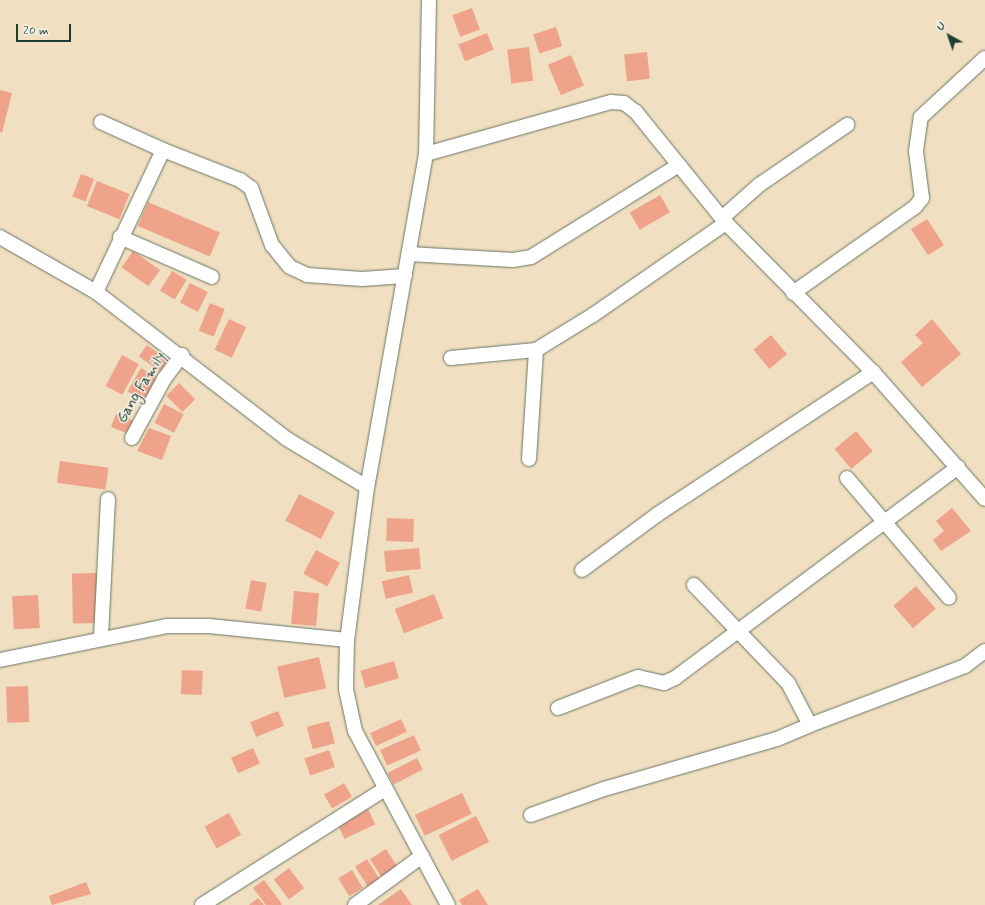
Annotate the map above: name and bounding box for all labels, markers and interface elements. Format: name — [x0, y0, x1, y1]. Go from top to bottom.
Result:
scale bar — [18, 16, 73, 42]
north arrow — [929, 16, 969, 56]
text: U — [934, 19, 949, 34]
text: 20 m — [23, 23, 49, 39]
street label: Gang Family — [114, 349, 170, 427]

